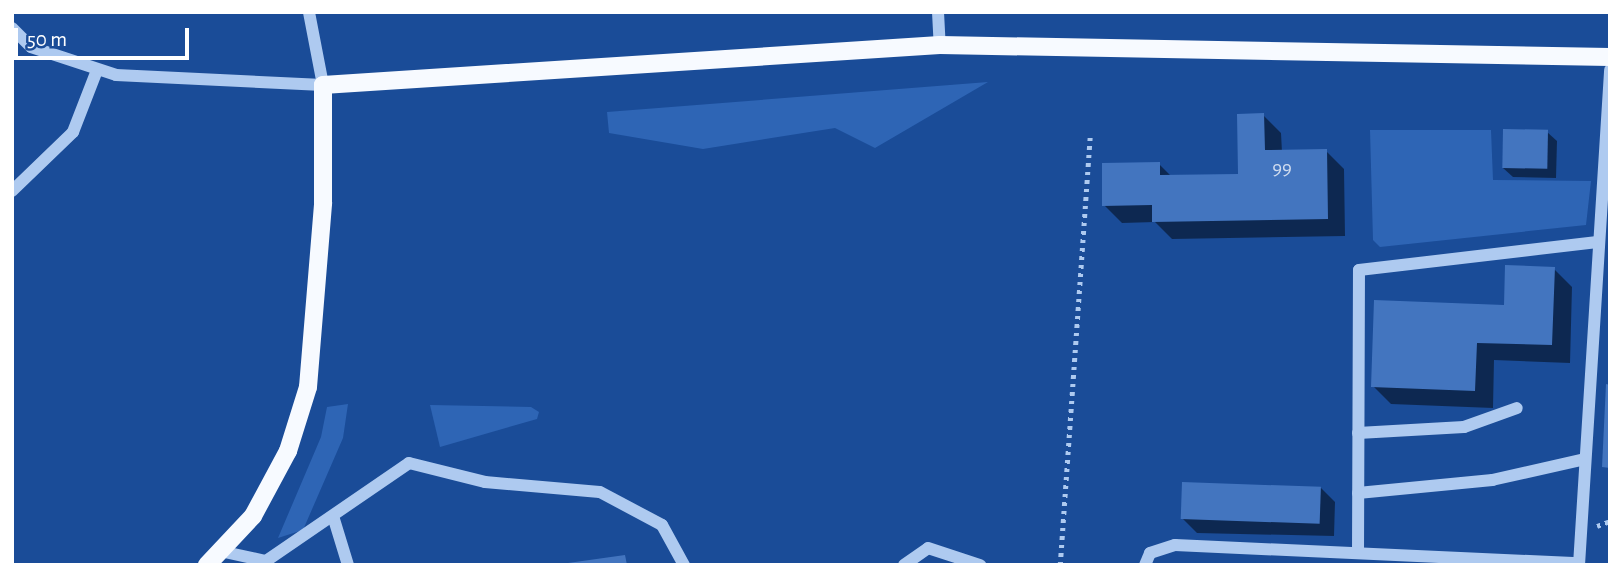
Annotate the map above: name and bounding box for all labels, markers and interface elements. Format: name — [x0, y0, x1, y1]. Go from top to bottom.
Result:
scale bar — [18, 14, 192, 58]
text: 50 m — [27, 29, 67, 50]
house number: 99 — [1272, 155, 1292, 181]

